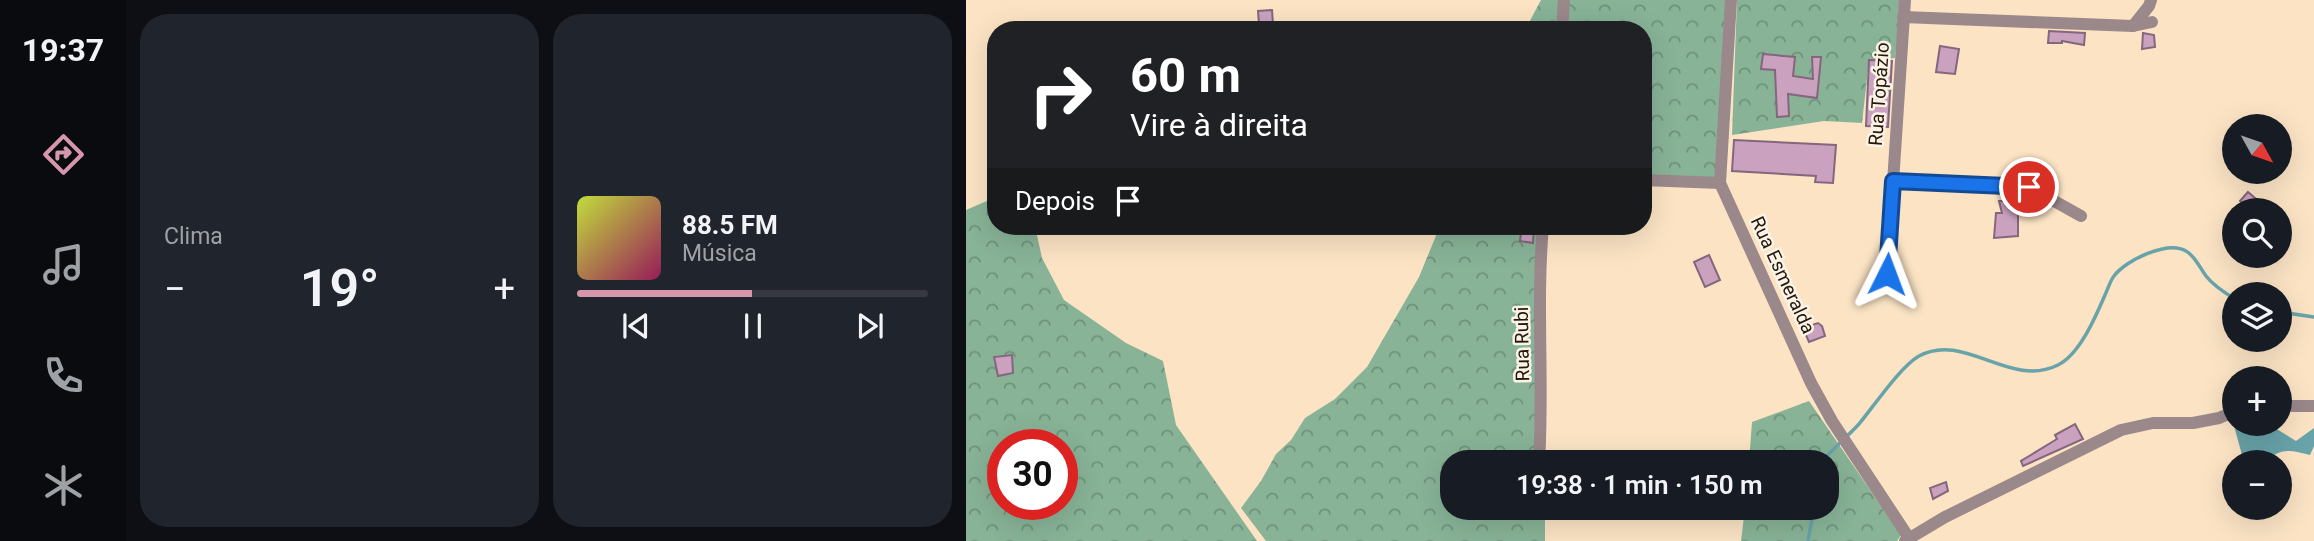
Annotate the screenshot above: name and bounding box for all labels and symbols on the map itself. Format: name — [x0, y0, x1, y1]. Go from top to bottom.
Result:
street label: Rua Topázio — [1864, 41, 1894, 147]
north arrow — [2222, 114, 2292, 184]
pin — [1999, 157, 2059, 217]
street label: Rua Esmeralda — [1746, 213, 1820, 337]
position arrow — [1850, 237, 1924, 311]
street label: Rua Rubi — [1510, 306, 1534, 382]
speed limit sign: 30 — [987, 429, 1078, 520]

